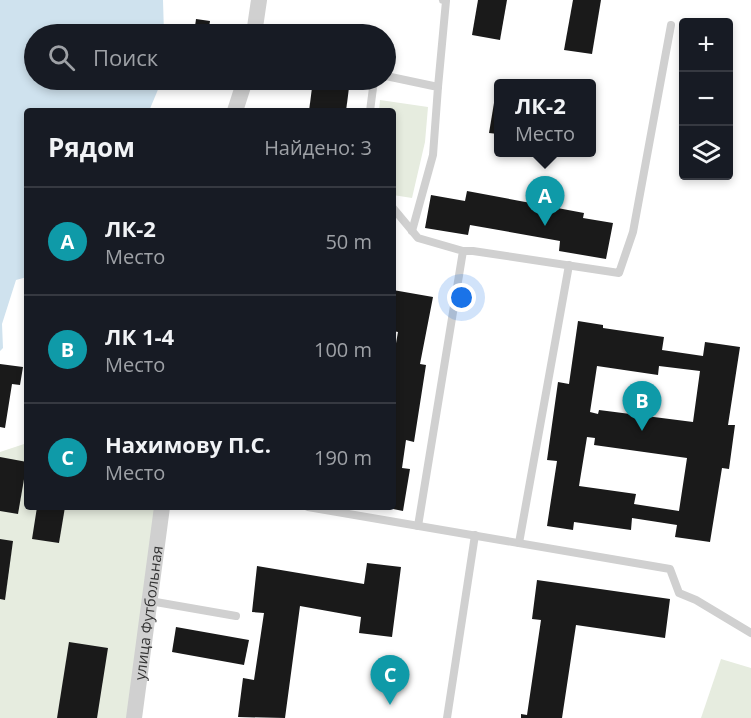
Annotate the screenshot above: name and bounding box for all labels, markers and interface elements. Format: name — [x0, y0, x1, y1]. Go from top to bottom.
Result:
map controls — [679, 18, 733, 180]
button: + — [679, 18, 733, 72]
search box — [24, 24, 396, 90]
icon: search — [45, 41, 78, 74]
text: Поиск — [93, 42, 158, 72]
button: − — [679, 72, 733, 126]
popup — [494, 79, 596, 157]
text: ЛК-2 — [515, 90, 566, 120]
text: Место — [515, 120, 575, 147]
button: layers — [679, 126, 733, 180]
text: Рядом — [48, 129, 135, 165]
text: Найдено: 3 — [264, 134, 372, 161]
pin: A — [526, 176, 564, 226]
text: ЛК-2 — [105, 213, 156, 243]
text: A — [61, 228, 74, 255]
text: 50 m — [325, 228, 372, 255]
text: Место — [105, 243, 165, 270]
your location — [447, 283, 476, 312]
text: ЛК 1-4 — [105, 321, 174, 351]
text: B — [61, 336, 74, 363]
text: 100 m — [314, 336, 372, 363]
text: Место — [105, 351, 165, 378]
pin: B — [622, 382, 662, 431]
text: Нахимову П.С. — [105, 429, 271, 459]
text: C — [61, 444, 74, 471]
text: 190 m — [314, 444, 372, 471]
text: Место — [105, 459, 165, 486]
street label: улица Футбольная — [129, 544, 167, 681]
pin: C — [370, 656, 410, 705]

